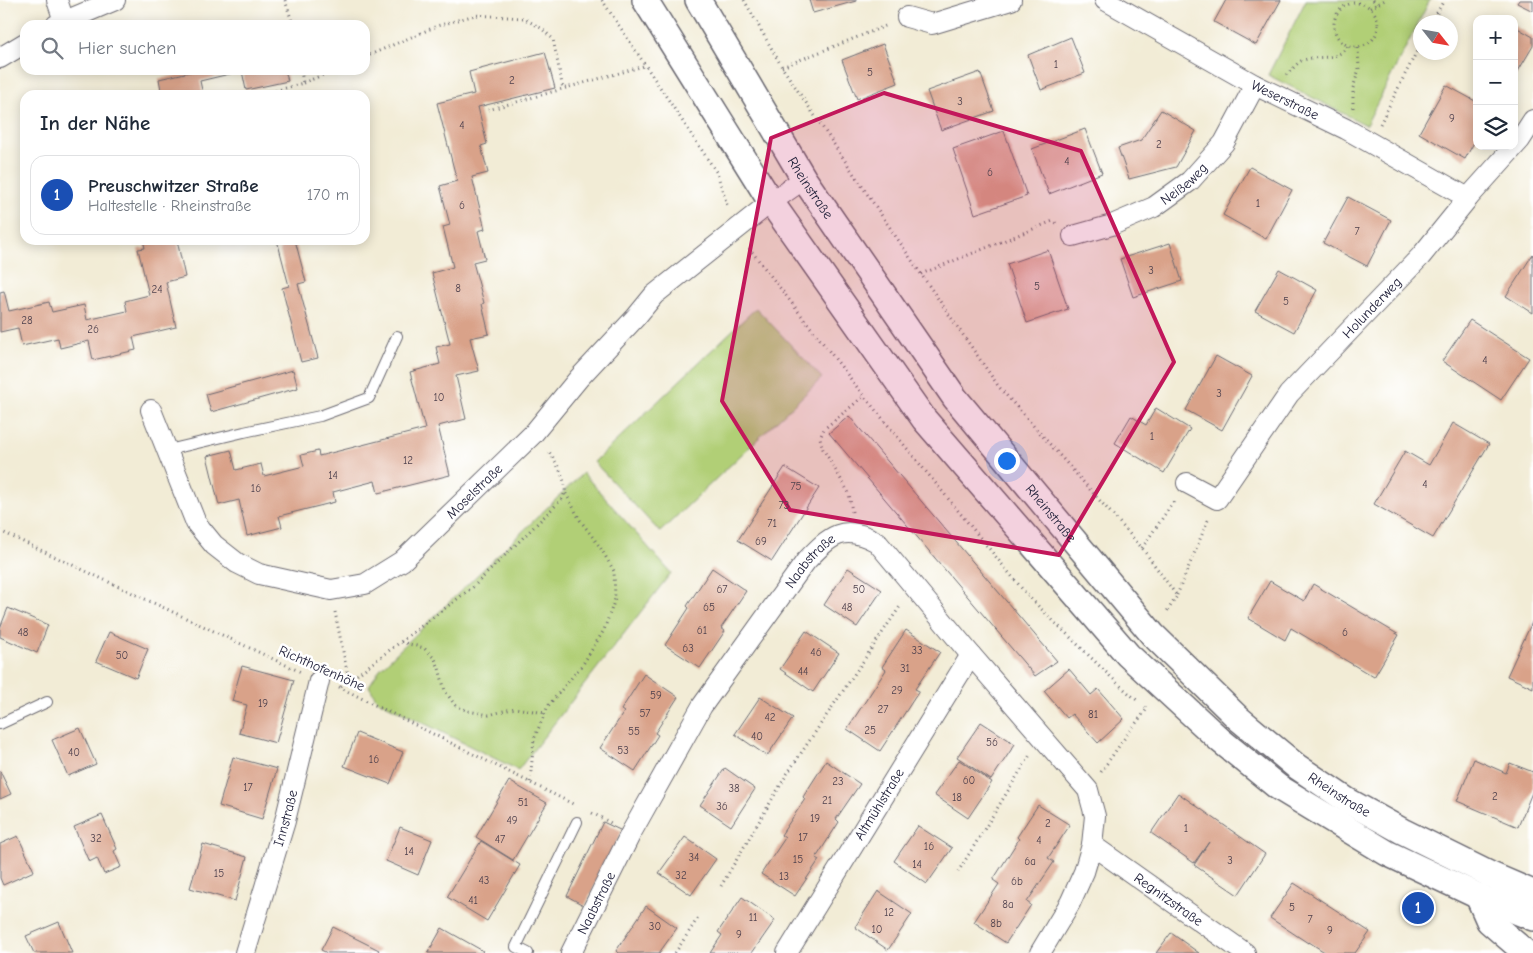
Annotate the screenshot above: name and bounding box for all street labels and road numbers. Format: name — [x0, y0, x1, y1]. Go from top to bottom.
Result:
street label: Weserstraße — [1248, 76, 1322, 124]
street label: Rheinstraße — [784, 154, 837, 222]
street label: Neißeweg — [1157, 160, 1211, 209]
street label: Holunderweg — [1339, 274, 1405, 342]
street label: Moselstraße — [443, 460, 506, 523]
street label: Rheinstraße — [1022, 481, 1080, 546]
street label: Naabstraße — [781, 530, 838, 591]
street label: Richthofenhöhe — [276, 642, 367, 695]
street label: Altmühlstraße — [851, 765, 908, 843]
street label: Rheinstraße — [1305, 769, 1373, 821]
street label: Innstraße — [270, 788, 301, 848]
street label: Naabstraße — [574, 869, 619, 937]
street label: Regnitzstraße — [1131, 869, 1206, 930]

